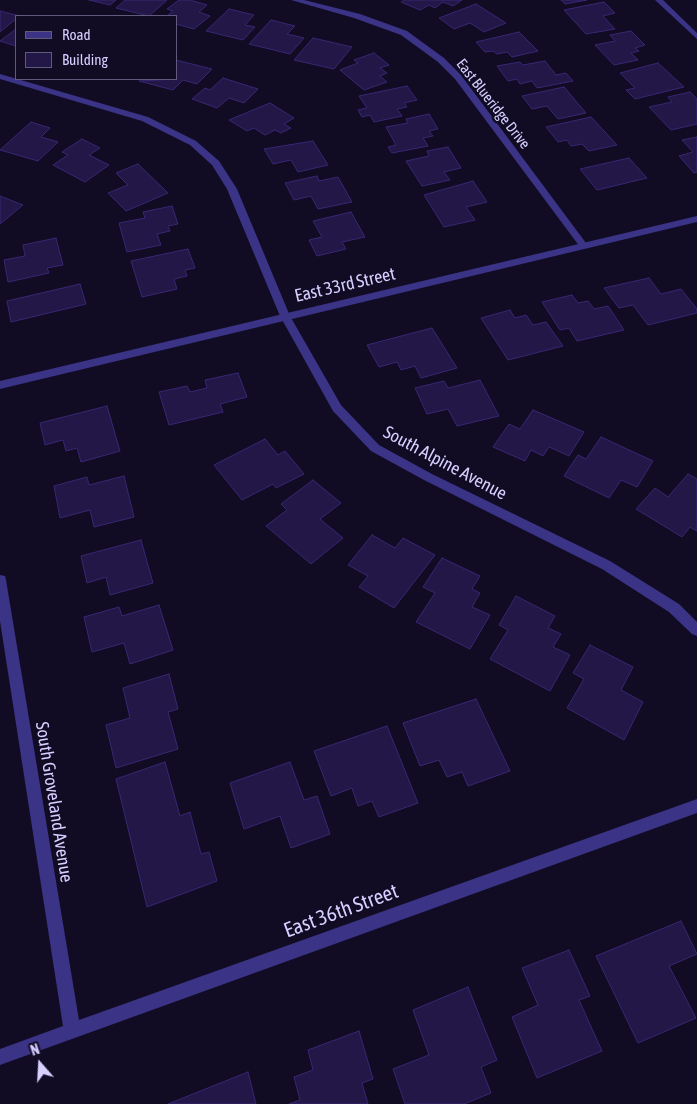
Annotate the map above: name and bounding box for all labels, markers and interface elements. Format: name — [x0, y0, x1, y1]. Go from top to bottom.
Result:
legend — [15, 15, 178, 80]
text: Road — [62, 26, 91, 43]
text: Building — [62, 51, 108, 68]
street label: East Blueridge Drive — [452, 55, 534, 153]
street label: East 33rd Street — [293, 263, 397, 307]
street label: South Alpine Avenue — [380, 421, 510, 505]
street label: South Groveland Avenue — [31, 720, 77, 884]
street label: East 36th Street — [280, 879, 402, 943]
north arrow — [15, 1039, 65, 1089]
text: N — [29, 1041, 42, 1059]

